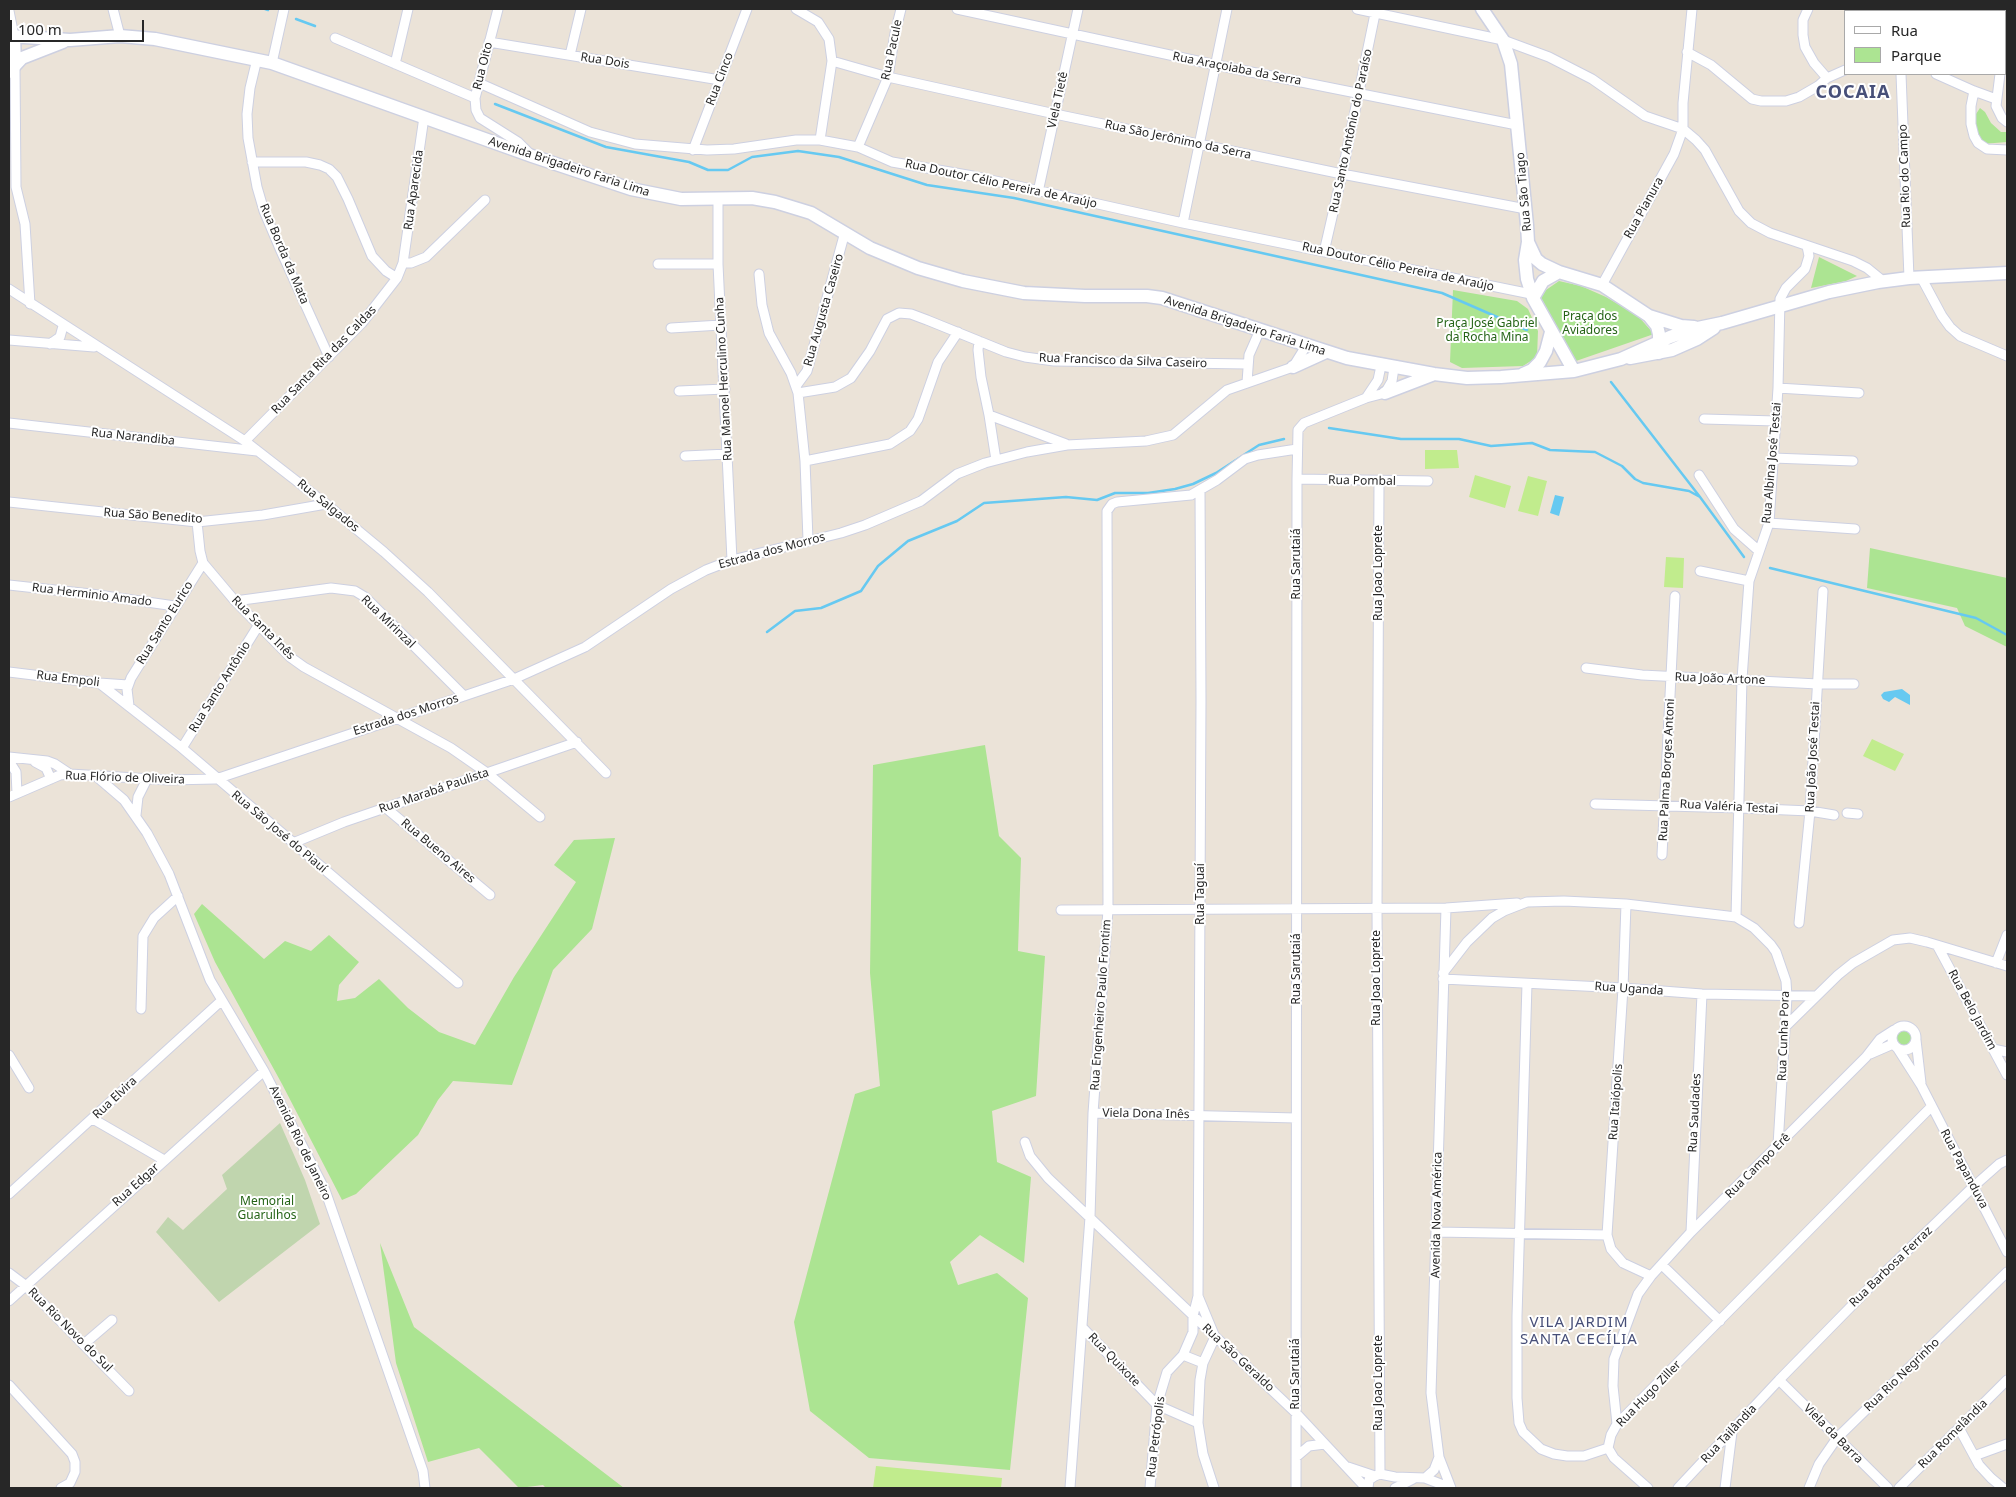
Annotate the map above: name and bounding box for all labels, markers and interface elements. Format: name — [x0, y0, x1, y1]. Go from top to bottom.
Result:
scale bar — [12, 10, 146, 42]
legend — [1844, 10, 2006, 75]
street label: Rua Pacule — [879, 18, 905, 82]
text: 100 m — [18, 19, 62, 39]
text: Rua — [1891, 20, 1918, 40]
street label: Rua Oito — [470, 41, 496, 91]
text: Parque — [1891, 45, 1941, 65]
street label: Rua Santo Antônio do Paraíso — [1327, 48, 1375, 214]
street label: Rua Araçoiaba da Serra — [1171, 49, 1303, 89]
street label: Rua Dois — [579, 50, 631, 72]
street label: Rua Cinco — [703, 50, 737, 108]
street label: Viela Tietê — [1045, 70, 1071, 130]
district label: COCAIA — [1815, 82, 1891, 104]
street label: Rua São Jerônimo da Serra — [1103, 117, 1253, 163]
street label: Rua Rio do Campo — [1896, 124, 1914, 228]
street label: Avenida Brigadeiro Faria Lima — [487, 134, 651, 200]
street label: Rua Aparecida — [401, 149, 427, 231]
street label: Rua São Tiago — [1513, 152, 1535, 232]
street label: Rua Doutor Célio Pereira de Araújo — [904, 157, 1098, 211]
street label: Rua Pianura — [1621, 175, 1667, 241]
street label: Rua Borda da Mata — [256, 202, 312, 306]
street label: Rua Doutor Célio Pereira de Araújo — [1301, 240, 1495, 294]
street label: Rua Augusta Caseiro — [801, 252, 847, 368]
street label: Avenida Brigadeiro Faria Lima — [1163, 293, 1327, 359]
street label: Rua Manoel Herculino Cunha — [713, 297, 735, 461]
street label: Rua Santa Rita das Caldas — [269, 303, 379, 417]
park label: Praça dos Aviadores — [1562, 310, 1618, 338]
park label: Praça José Gabriel da Rocha Mina — [1436, 317, 1538, 345]
street label: Rua Francisco da Silva Caseiro — [1039, 351, 1207, 371]
street label: Rua Albina José Testai — [1760, 402, 1784, 524]
street label: Rua Narandiba — [90, 425, 176, 449]
street label: Rua Pombal — [1328, 473, 1396, 489]
street label: Rua Salgados — [294, 477, 362, 535]
street label: Rua São Benedito — [103, 505, 203, 527]
street label: Rua Joao Loprete — [1372, 525, 1386, 621]
street label: Rua Sarutaiá — [1290, 528, 1304, 600]
street label: Estrada dos Morros — [717, 530, 827, 572]
street label: Rua Santo Eurico — [134, 579, 196, 667]
street label: Rua Herminio Amado — [31, 580, 153, 610]
street label: Rua Santa Inês — [228, 593, 298, 663]
street label: Rua Mirinzal — [358, 593, 418, 651]
street label: Rua Santo Antônio — [186, 639, 254, 735]
street label: Rua Empoli — [36, 668, 100, 690]
street label: Rua João Artone — [1674, 670, 1766, 688]
street label: Estrada dos Morros — [352, 691, 460, 739]
street label: Rua Palma Borges Antoni — [1656, 698, 1678, 842]
street label: Rua João José Testai — [1803, 701, 1823, 813]
street label: Rua Marabá Paulista — [377, 765, 491, 817]
street label: Rua Flório de Oliveira — [65, 769, 185, 787]
street label: Rua São José do Piauí — [228, 788, 330, 876]
street label: Rua Valéria Testai — [1679, 797, 1779, 817]
street label: Rua Bueno Aires — [398, 816, 478, 886]
street label: Rua Taguaí — [1194, 863, 1208, 925]
street label: Rua Engenheiro Paulo Frontim — [1088, 919, 1114, 1091]
street label: Rua Joao Loprete — [1370, 930, 1384, 1026]
street label: Rua Sarutaiá — [1290, 933, 1304, 1005]
street label: Rua Belo Jardim — [1945, 967, 1999, 1053]
street label: Rua Uganda — [1594, 979, 1664, 999]
street label: Rua Cunha Pora — [1775, 991, 1793, 1081]
street label: Rua Itaiópolis — [1606, 1063, 1626, 1141]
street label: Rua Saudades — [1686, 1073, 1704, 1153]
street label: Rua Elvira — [90, 1074, 140, 1122]
street label: Avenida Rio de Janeiro — [266, 1083, 334, 1203]
street label: Viela Dona Inês — [1102, 1106, 1190, 1122]
street label: Rua Papanduva — [1937, 1127, 1991, 1211]
street label: Rua Campo Erê — [1722, 1130, 1794, 1202]
street label: Avenida Nova América — [1429, 1152, 1445, 1278]
street label: Rua Edgar — [110, 1160, 162, 1210]
park label: Memorial Guarulhos — [238, 1195, 296, 1223]
street label: Rua Barbosa Ferraz — [1847, 1224, 1935, 1310]
street label: Rua Rio Novo do Sul — [25, 1285, 115, 1375]
district label: VILA JARDIM SANTA CECÍLIA — [1518, 1314, 1640, 1349]
street label: Rua São Geraldo — [1199, 1321, 1277, 1395]
street label: Rua Quixote — [1085, 1330, 1143, 1390]
street label: Rua Joao Loprete — [1372, 1335, 1386, 1431]
street label: Rua Rio Negrinho — [1861, 1335, 1943, 1415]
street label: Rua Sarutaiá — [1289, 1338, 1303, 1410]
street label: Rua Hugo Ziller — [1614, 1358, 1684, 1430]
street label: Rua Petrópolis — [1144, 1396, 1168, 1478]
street label: Rua Romelândia — [1915, 1396, 1991, 1472]
street label: Viela da Barra — [1800, 1401, 1866, 1467]
street label: Rua Tailândia — [1698, 1402, 1760, 1466]

